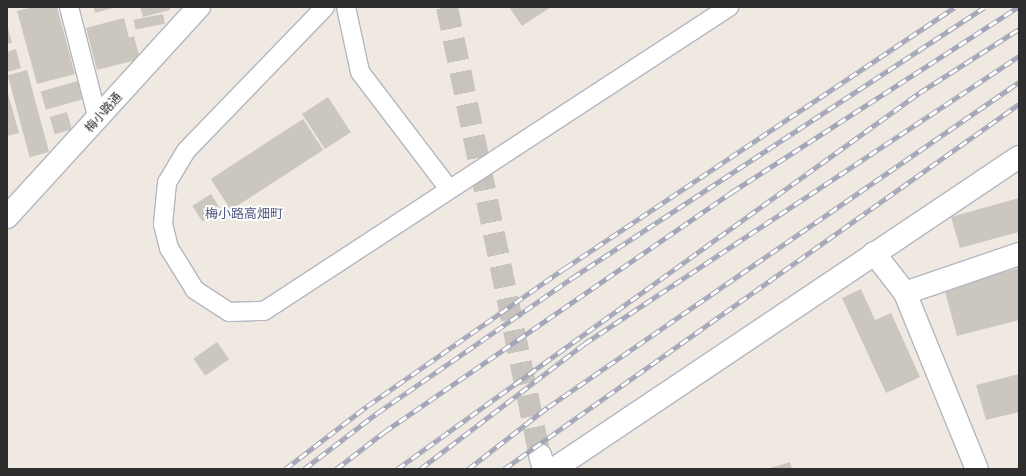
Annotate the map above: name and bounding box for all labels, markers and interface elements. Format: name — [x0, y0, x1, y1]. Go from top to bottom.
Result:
street label: 梅小路通 — [83, 90, 125, 136]
district label: 梅小路高畑町 — [205, 206, 283, 222]

